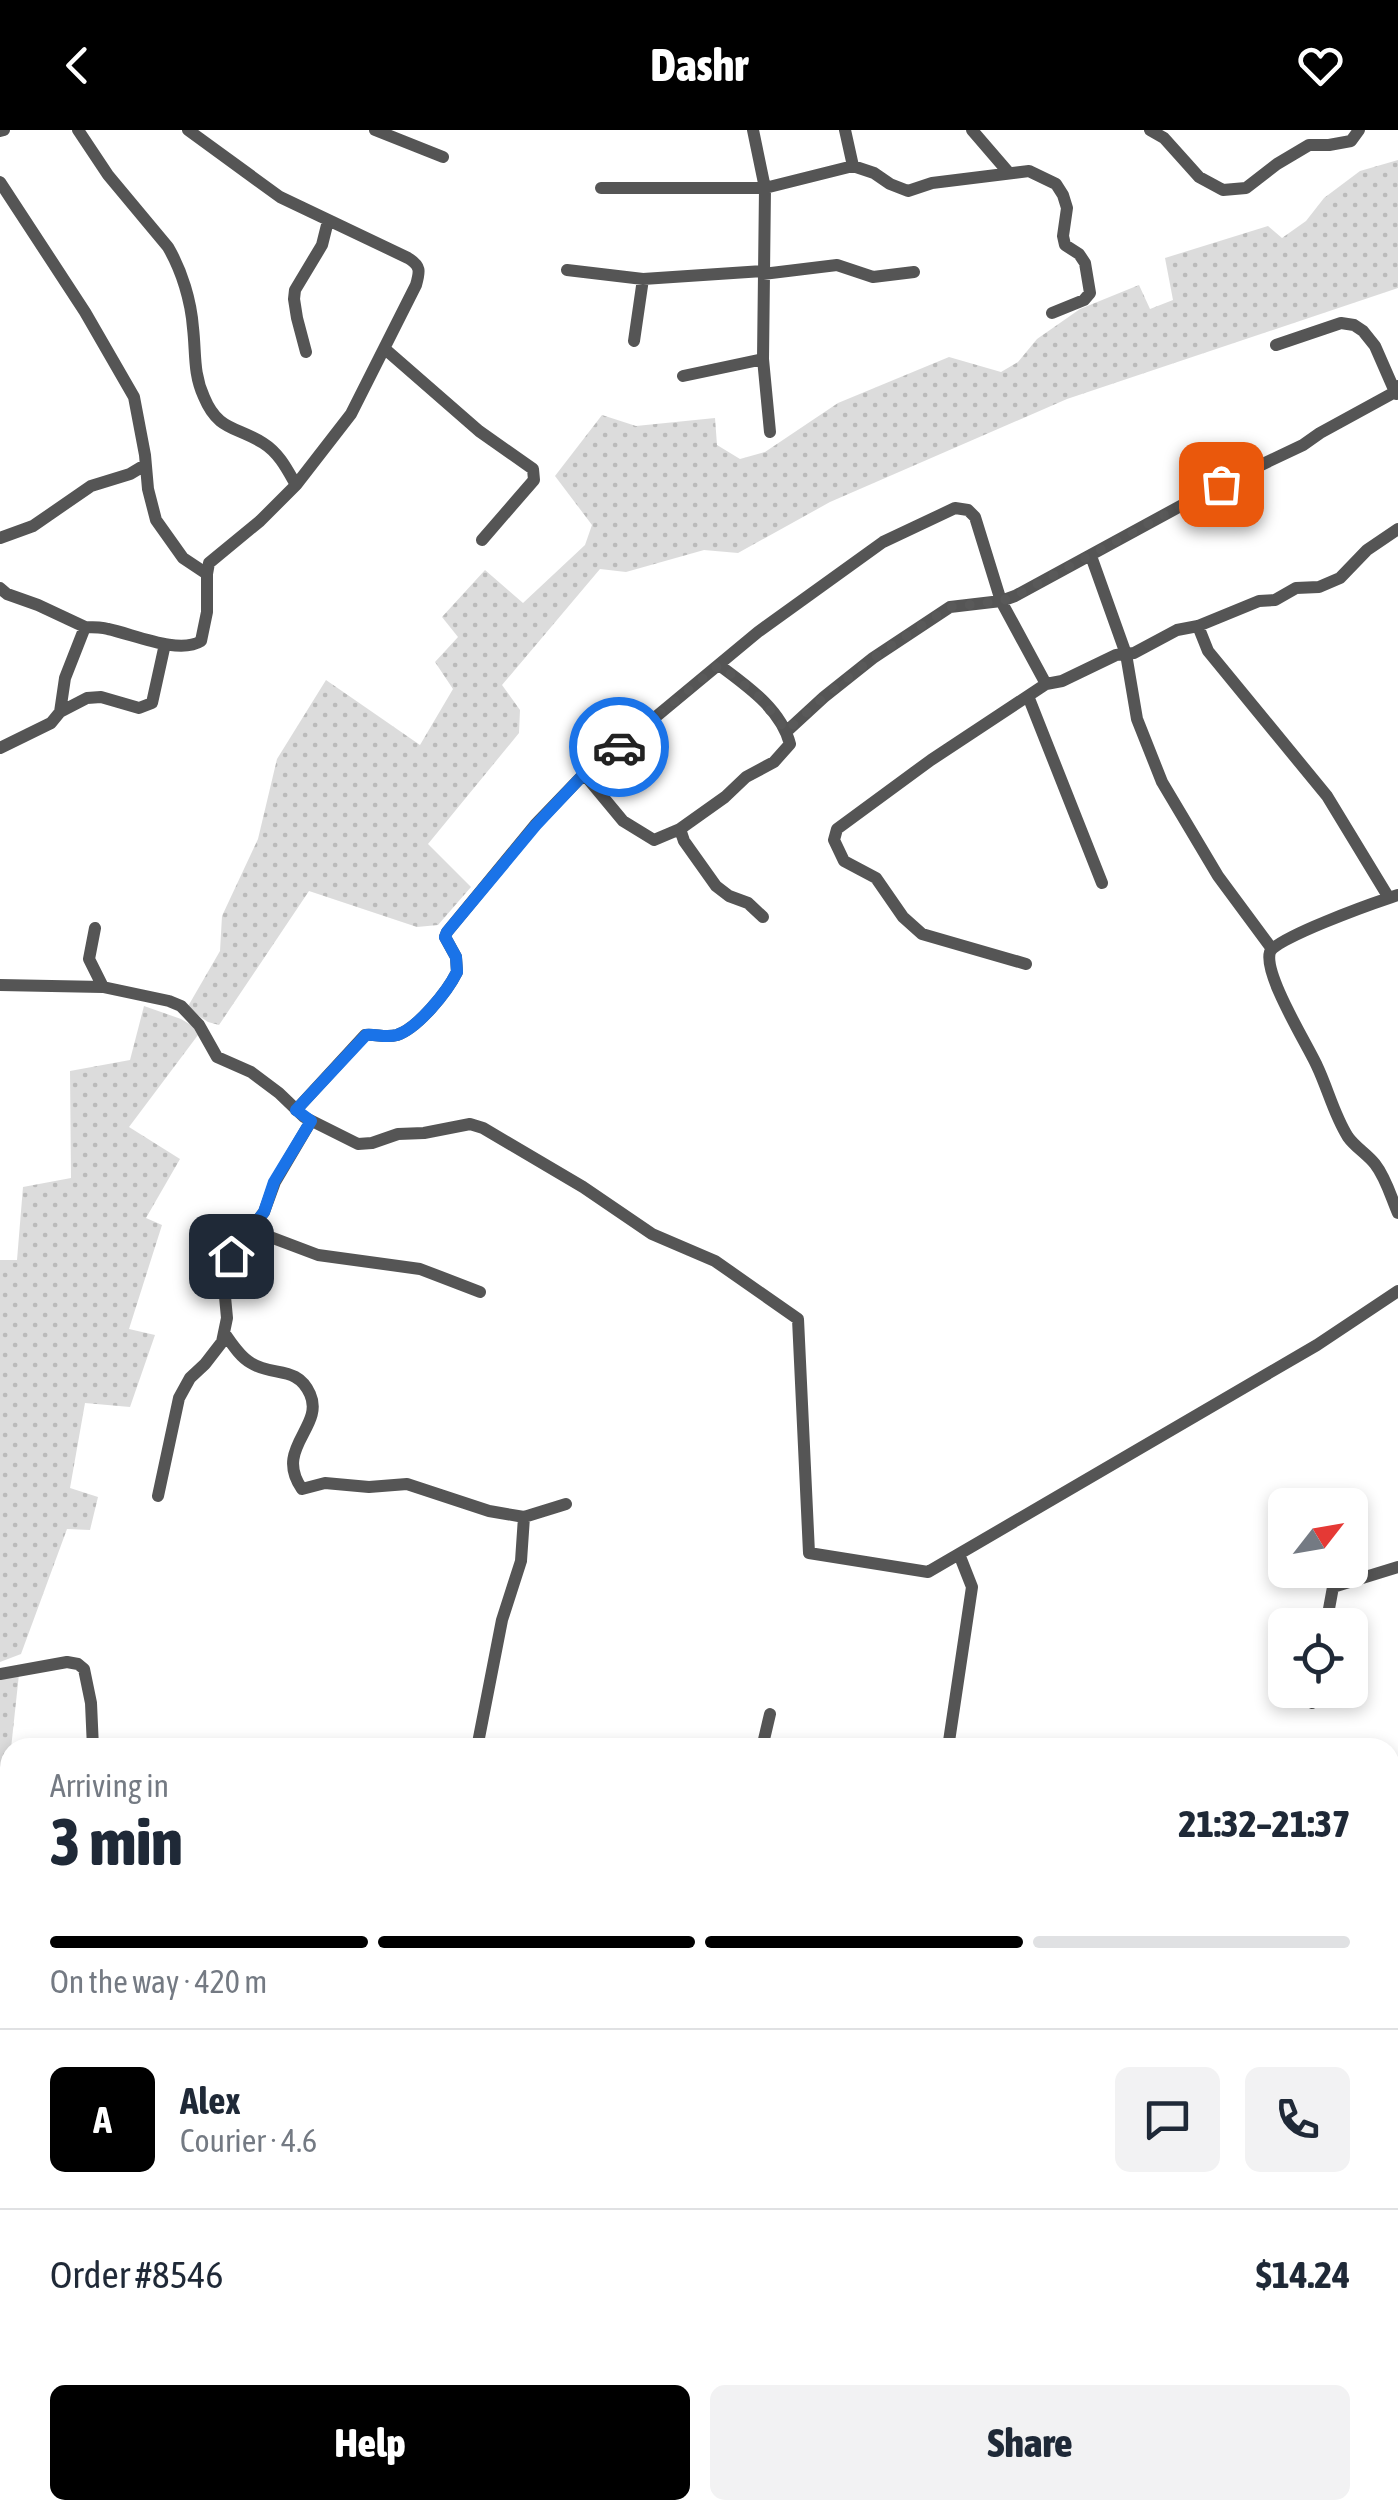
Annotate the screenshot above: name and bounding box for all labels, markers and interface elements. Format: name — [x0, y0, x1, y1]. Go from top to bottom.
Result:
icon: back — [50, 38, 105, 93]
icon: heart — [1293, 38, 1348, 93]
text: Dashr — [650, 39, 748, 91]
pin — [1179, 442, 1264, 527]
icon: bag — [1194, 457, 1249, 512]
courier — [569, 697, 669, 797]
icon: car — [592, 720, 647, 775]
pin — [189, 1214, 274, 1299]
icon: home — [204, 1229, 259, 1284]
north arrow — [1268, 1488, 1368, 1588]
map controls — [1268, 1488, 1368, 1708]
button: locate — [1268, 1608, 1368, 1708]
text: Arriving in — [50, 1767, 169, 1804]
text: 21:32–21:37 — [1178, 1802, 1350, 1845]
text: 3 min — [50, 1804, 183, 1879]
text: On the way · 420 m — [50, 1963, 267, 2000]
button: chat — [1115, 2067, 1220, 2172]
button: phone — [1245, 2067, 1350, 2172]
text: Alex — [180, 2079, 241, 2122]
text: A — [93, 2098, 112, 2141]
text: Courier · 4.6 — [180, 2122, 317, 2159]
text: Order #8546 — [50, 2253, 223, 2296]
text: $14.24 — [1256, 2253, 1350, 2296]
button: Help — [50, 2385, 690, 2500]
button: Share — [710, 2385, 1350, 2500]

